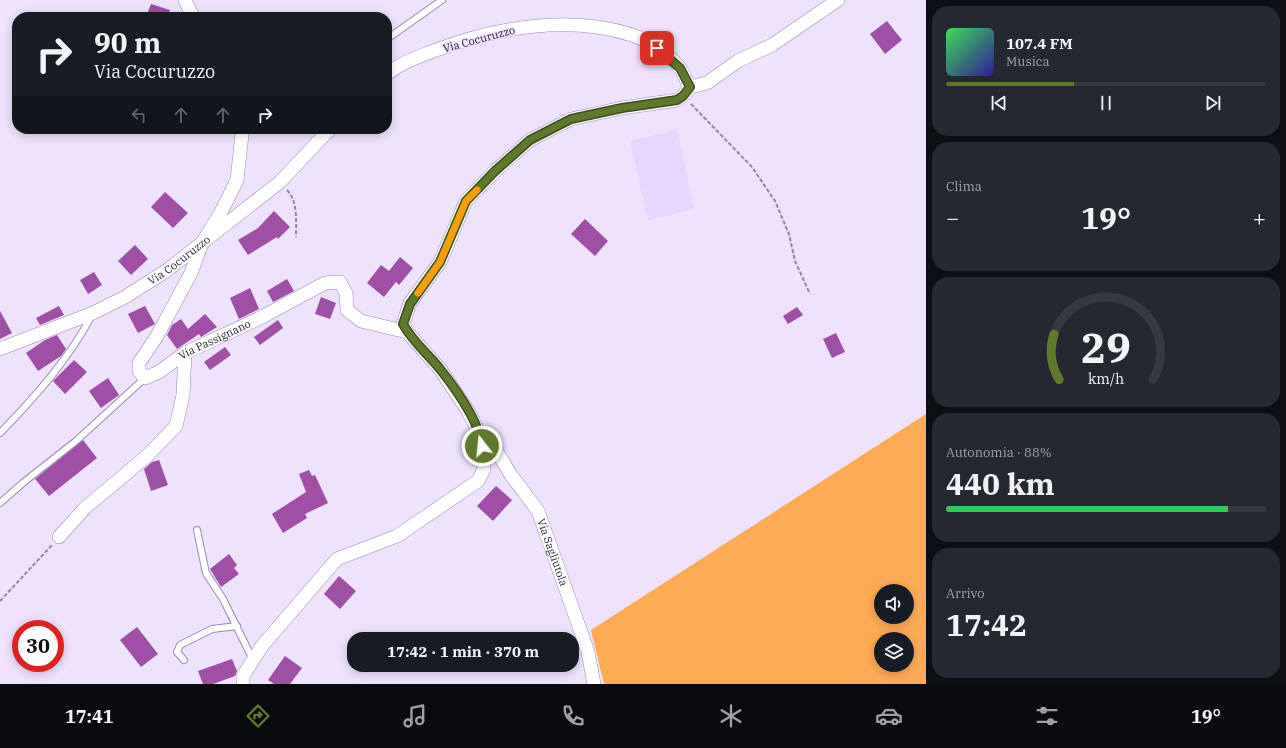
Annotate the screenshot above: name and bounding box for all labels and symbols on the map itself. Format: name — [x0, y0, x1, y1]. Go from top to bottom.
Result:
street label: Via Cocuruzzo — [441, 23, 517, 55]
pin — [640, 31, 674, 65]
street label: Via Cocuruzzo — [145, 232, 213, 288]
street label: Via Passignano — [176, 316, 253, 363]
position arrow — [461, 425, 503, 467]
street label: Via Sagliutola — [534, 517, 571, 588]
speed limit sign: 30 — [12, 620, 64, 672]

